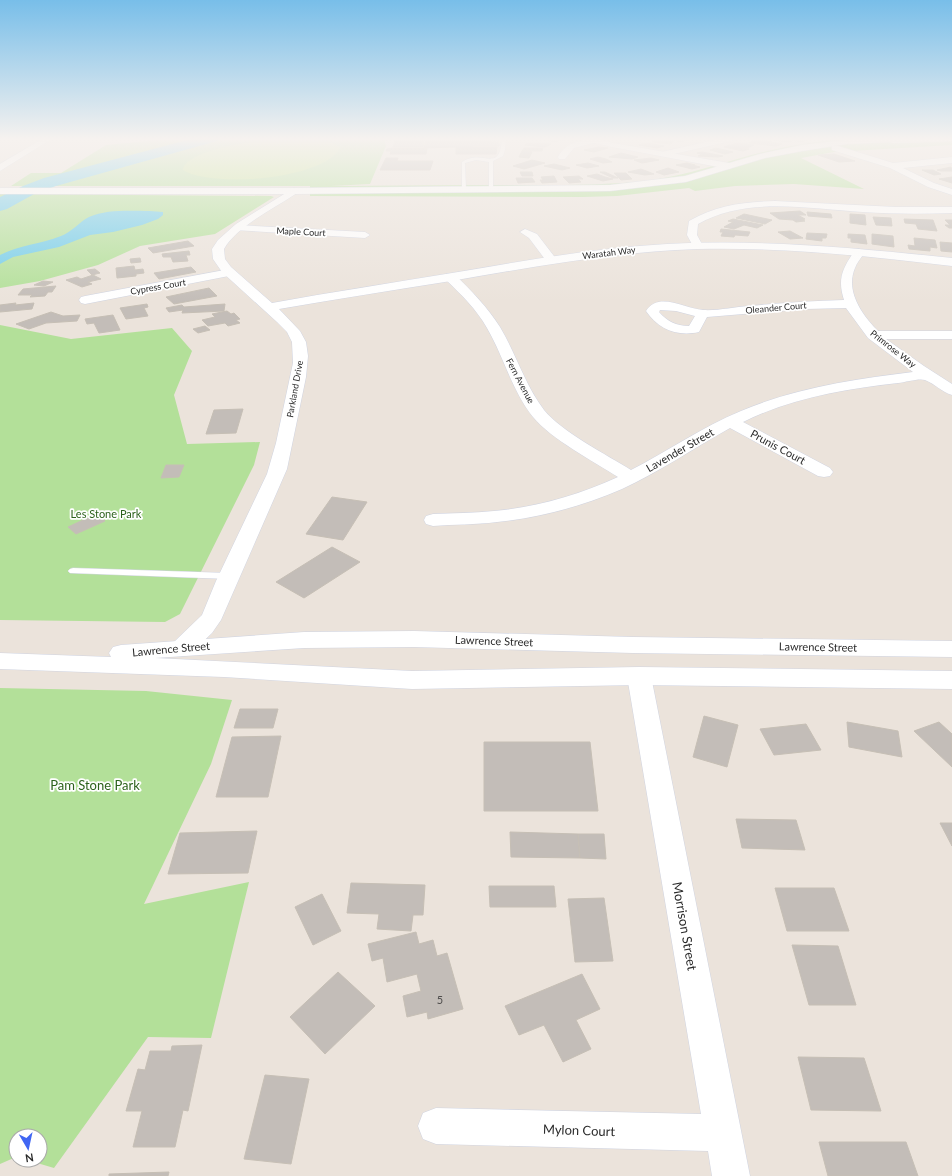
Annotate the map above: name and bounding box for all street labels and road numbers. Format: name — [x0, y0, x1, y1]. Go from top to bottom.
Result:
street label: Maple Court — [276, 225, 327, 238]
street label: Waratah Way — [582, 244, 637, 261]
street label: Cypress Court — [129, 276, 187, 297]
street label: Oleander Court — [745, 299, 808, 316]
street label: Primrose Way — [868, 327, 919, 370]
street label: Fern Avenue — [504, 356, 537, 405]
street label: Parkland Drive — [284, 359, 305, 418]
street label: Lavender Street — [644, 425, 716, 474]
street label: Prunis Court — [748, 427, 808, 467]
street label: Lawrence Street — [455, 633, 533, 648]
street label: Lawrence Street — [131, 639, 211, 658]
street label: Lawrence Street — [779, 639, 857, 654]
street label: Morrison Street — [669, 880, 701, 972]
street label: Mylon Court — [543, 1121, 616, 1139]

